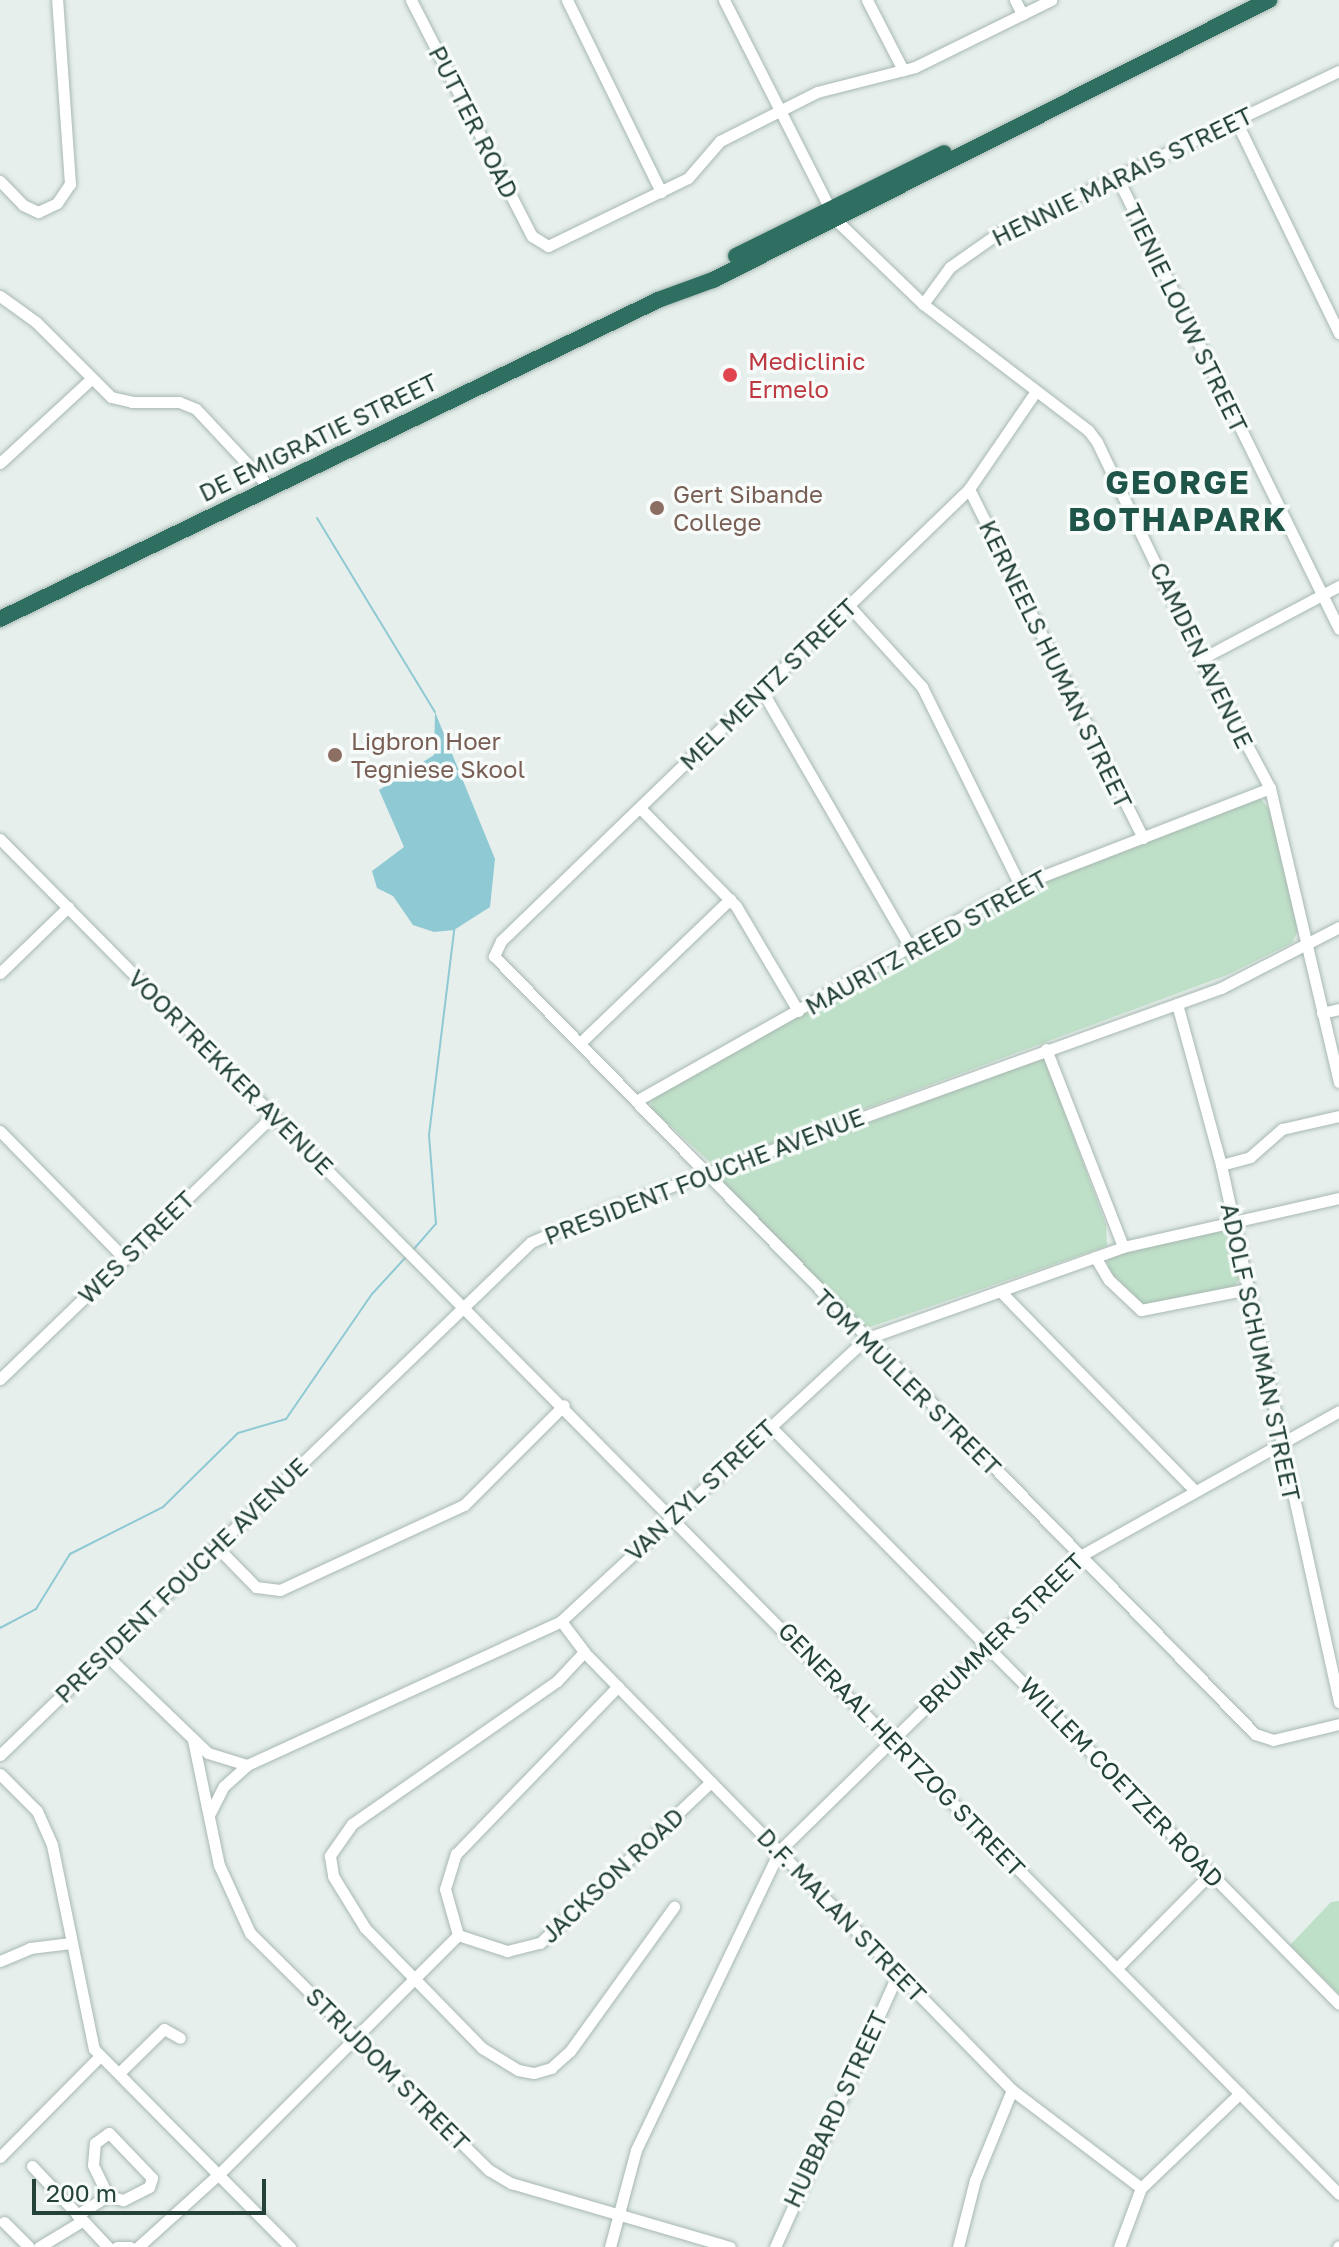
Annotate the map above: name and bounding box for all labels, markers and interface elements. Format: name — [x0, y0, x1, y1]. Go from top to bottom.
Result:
street label: PUTTER ROAD — [423, 41, 525, 203]
street label: HENNIE MARAIS STREET — [987, 100, 1257, 252]
street label: TIENIE LOUW STREET — [1118, 199, 1254, 437]
place label: Mediclinic Ermelo — [748, 347, 865, 403]
marker: Mediclinic Ermelo — [719, 364, 741, 386]
street label: DE EMIGRATIE STREET — [194, 367, 442, 507]
district label: GEORGE BOTHAPARK — [1068, 464, 1288, 539]
place label: Gert Sibande College — [673, 480, 823, 536]
marker: Gert Sibande College — [648, 499, 666, 517]
street label: KERNEELS HUMAN STREET — [974, 515, 1138, 813]
street label: CAMDEN AVENUE — [1145, 557, 1259, 753]
street label: MEL MENTZ STREET — [674, 592, 862, 776]
place label: Ligbron Hoer Tegniese Skool — [351, 727, 525, 783]
marker: Ligbron Hoer Tegniese Skool — [326, 746, 344, 764]
street label: MAURITZ REED STREET — [800, 864, 1052, 1020]
street label: VOORTREKKER AVENUE — [122, 963, 340, 1181]
street label: PRESIDENT FOUCHE AVENUE — [540, 1102, 868, 1250]
street label: WES STREET — [72, 1185, 200, 1309]
street label: ADOLF SCHUMAN STREET — [1215, 1200, 1307, 1504]
street label: TOM MULLER STREET — [809, 1283, 1007, 1481]
street label: VAN ZYL STREET — [619, 1413, 781, 1567]
street label: PRESIDENT FOUCHE AVENUE — [49, 1452, 313, 1708]
street label: BRUMMER STREET — [912, 1547, 1090, 1719]
street label: GENERAAL HERTZOG STREET — [773, 1616, 1031, 1882]
street label: WILLEM COETZER ROAD — [1014, 1671, 1230, 1893]
street label: JACKSON ROAD — [535, 1802, 689, 1948]
street label: D.F. MALAN STREET — [752, 1822, 932, 2008]
street label: STRIJDOM STREET — [300, 1981, 476, 2157]
street label: HUBBARD STREET — [777, 2006, 893, 2212]
scale bar — [36, 2163, 270, 2213]
text: 200 m — [46, 2178, 117, 2207]

